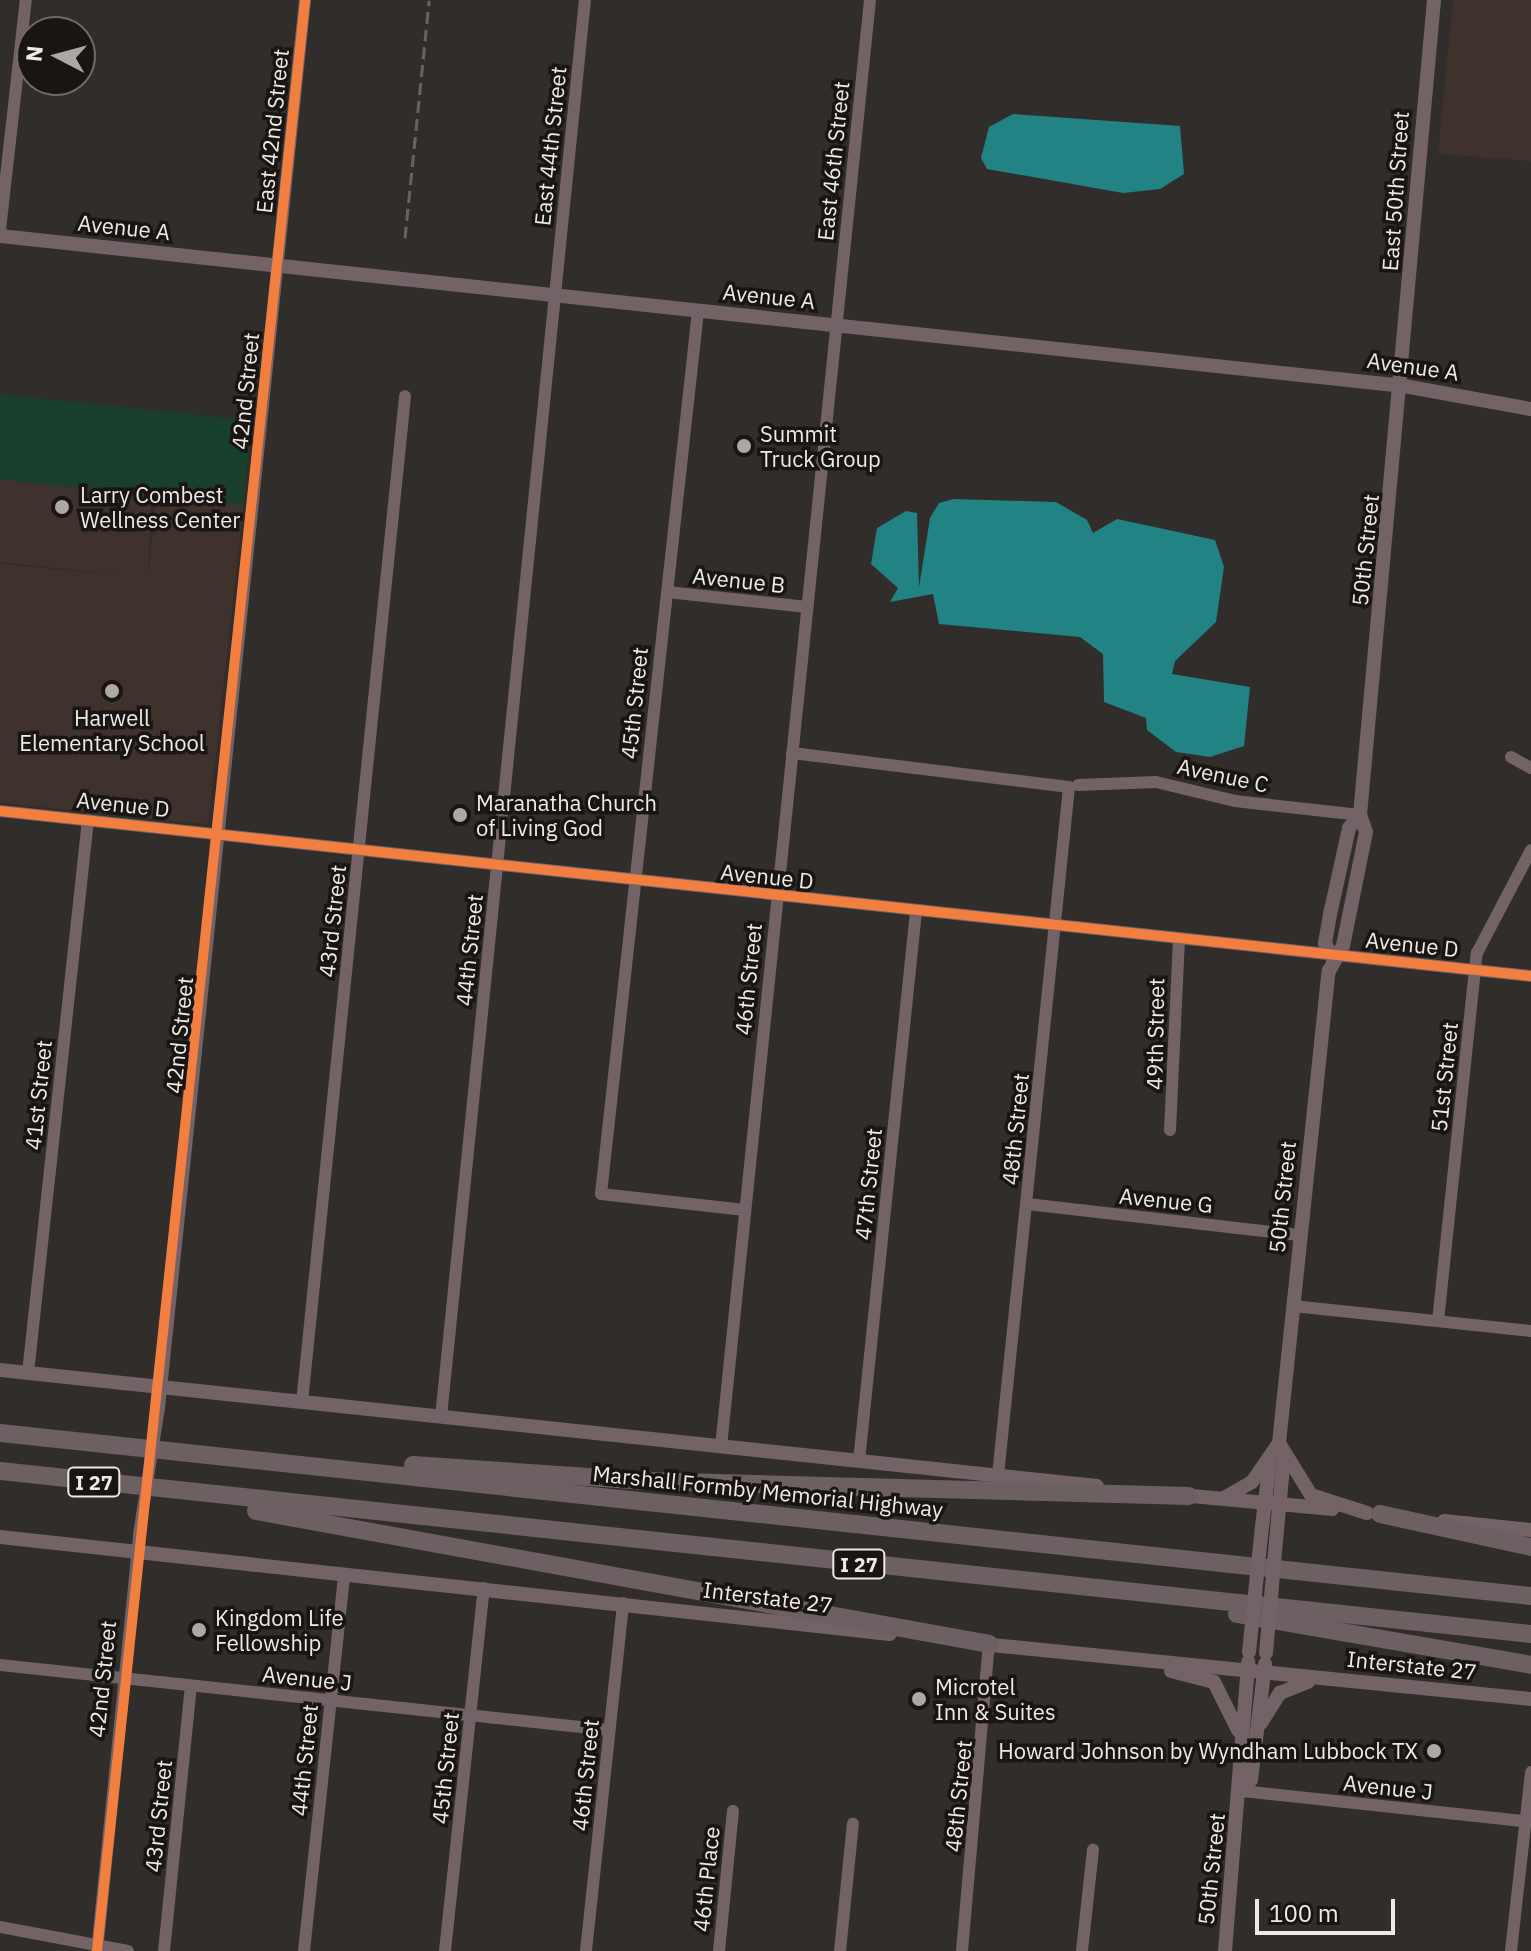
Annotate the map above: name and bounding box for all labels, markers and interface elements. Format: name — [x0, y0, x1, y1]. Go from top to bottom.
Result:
north arrow — [16, 16, 96, 96]
text: N — [18, 44, 49, 63]
street label: East 42nd Street — [250, 47, 294, 215]
street label: East 44th Street — [528, 65, 572, 227]
street label: East 46th Street — [811, 80, 855, 242]
street label: East 50th Street — [1376, 110, 1414, 272]
street label: Avenue A — [76, 209, 172, 245]
street label: Avenue A — [721, 278, 817, 314]
street label: 42nd Street — [226, 331, 264, 451]
street label: Avenue A — [1365, 346, 1461, 386]
place label: Summit Truck Group — [760, 420, 881, 472]
marker: Summit Truck Group — [735, 437, 753, 455]
place label: Larry Combest Wellness Center — [80, 481, 240, 532]
street label: 50th Street — [1346, 493, 1384, 607]
marker: Larry Combest Wellness Center — [51, 496, 73, 518]
street label: Avenue B — [691, 562, 787, 598]
street label: 45th Street — [615, 646, 653, 760]
marker: Harwell Elementary School — [103, 682, 121, 700]
place label: Harwell Elementary School — [19, 704, 205, 756]
street label: Avenue C — [1175, 752, 1271, 798]
street label: Avenue D — [75, 786, 171, 822]
place label: Maranatha Church of Living God — [476, 789, 657, 840]
marker: Maranatha Church of Living God — [451, 806, 469, 824]
street label: Avenue D — [719, 858, 815, 894]
street label: 43rd Street — [313, 864, 351, 978]
street label: 44th Street — [450, 893, 488, 1007]
street label: 46th Street — [729, 922, 767, 1036]
street label: Avenue D — [1364, 926, 1460, 962]
street label: 42nd Street — [160, 975, 198, 1095]
street label: 49th Street — [1141, 978, 1169, 1090]
street label: 51st Street — [1425, 1021, 1463, 1133]
street label: 41st Street — [19, 1039, 57, 1151]
street label: 48th Street — [996, 1072, 1034, 1186]
street label: 47th Street — [849, 1127, 887, 1241]
street label: 50th Street — [1263, 1140, 1301, 1254]
street label: Avenue G — [1118, 1182, 1214, 1218]
street label: Marshall Formby Memorial Highway — [591, 1459, 945, 1523]
road number: I 27 — [66, 1466, 122, 1498]
road number: I 27 — [831, 1548, 887, 1580]
street label: Interstate 27 — [702, 1576, 834, 1618]
place label: Kingdom Life Fellowship — [215, 1604, 344, 1656]
street label: 42nd Street — [83, 1619, 121, 1739]
marker: Kingdom Life Fellowship — [190, 1621, 208, 1639]
street label: Interstate 27 — [1346, 1645, 1478, 1685]
street label: Avenue J — [261, 1660, 353, 1696]
place label: Microtel Inn & Suites — [935, 1673, 1056, 1724]
marker: Microtel Inn & Suites — [910, 1690, 928, 1708]
street label: 44th Street — [285, 1703, 323, 1817]
street label: 45th Street — [426, 1711, 464, 1825]
street label: 46th Street — [566, 1718, 604, 1832]
place label: Howard Johnson by Wyndham Lubbock TX — [998, 1738, 1418, 1764]
street label: 48th Street — [939, 1739, 977, 1853]
marker: Howard Johnson by Wyndham Lubbock TX — [1425, 1742, 1443, 1760]
street label: 43rd Street — [139, 1759, 177, 1873]
street label: Avenue J — [1342, 1769, 1434, 1805]
street label: 50th Street — [1192, 1812, 1230, 1926]
street label: 46th Place — [687, 1825, 725, 1933]
scale bar — [1259, 1883, 1399, 1933]
text: 100 m — [1269, 1897, 1339, 1929]

